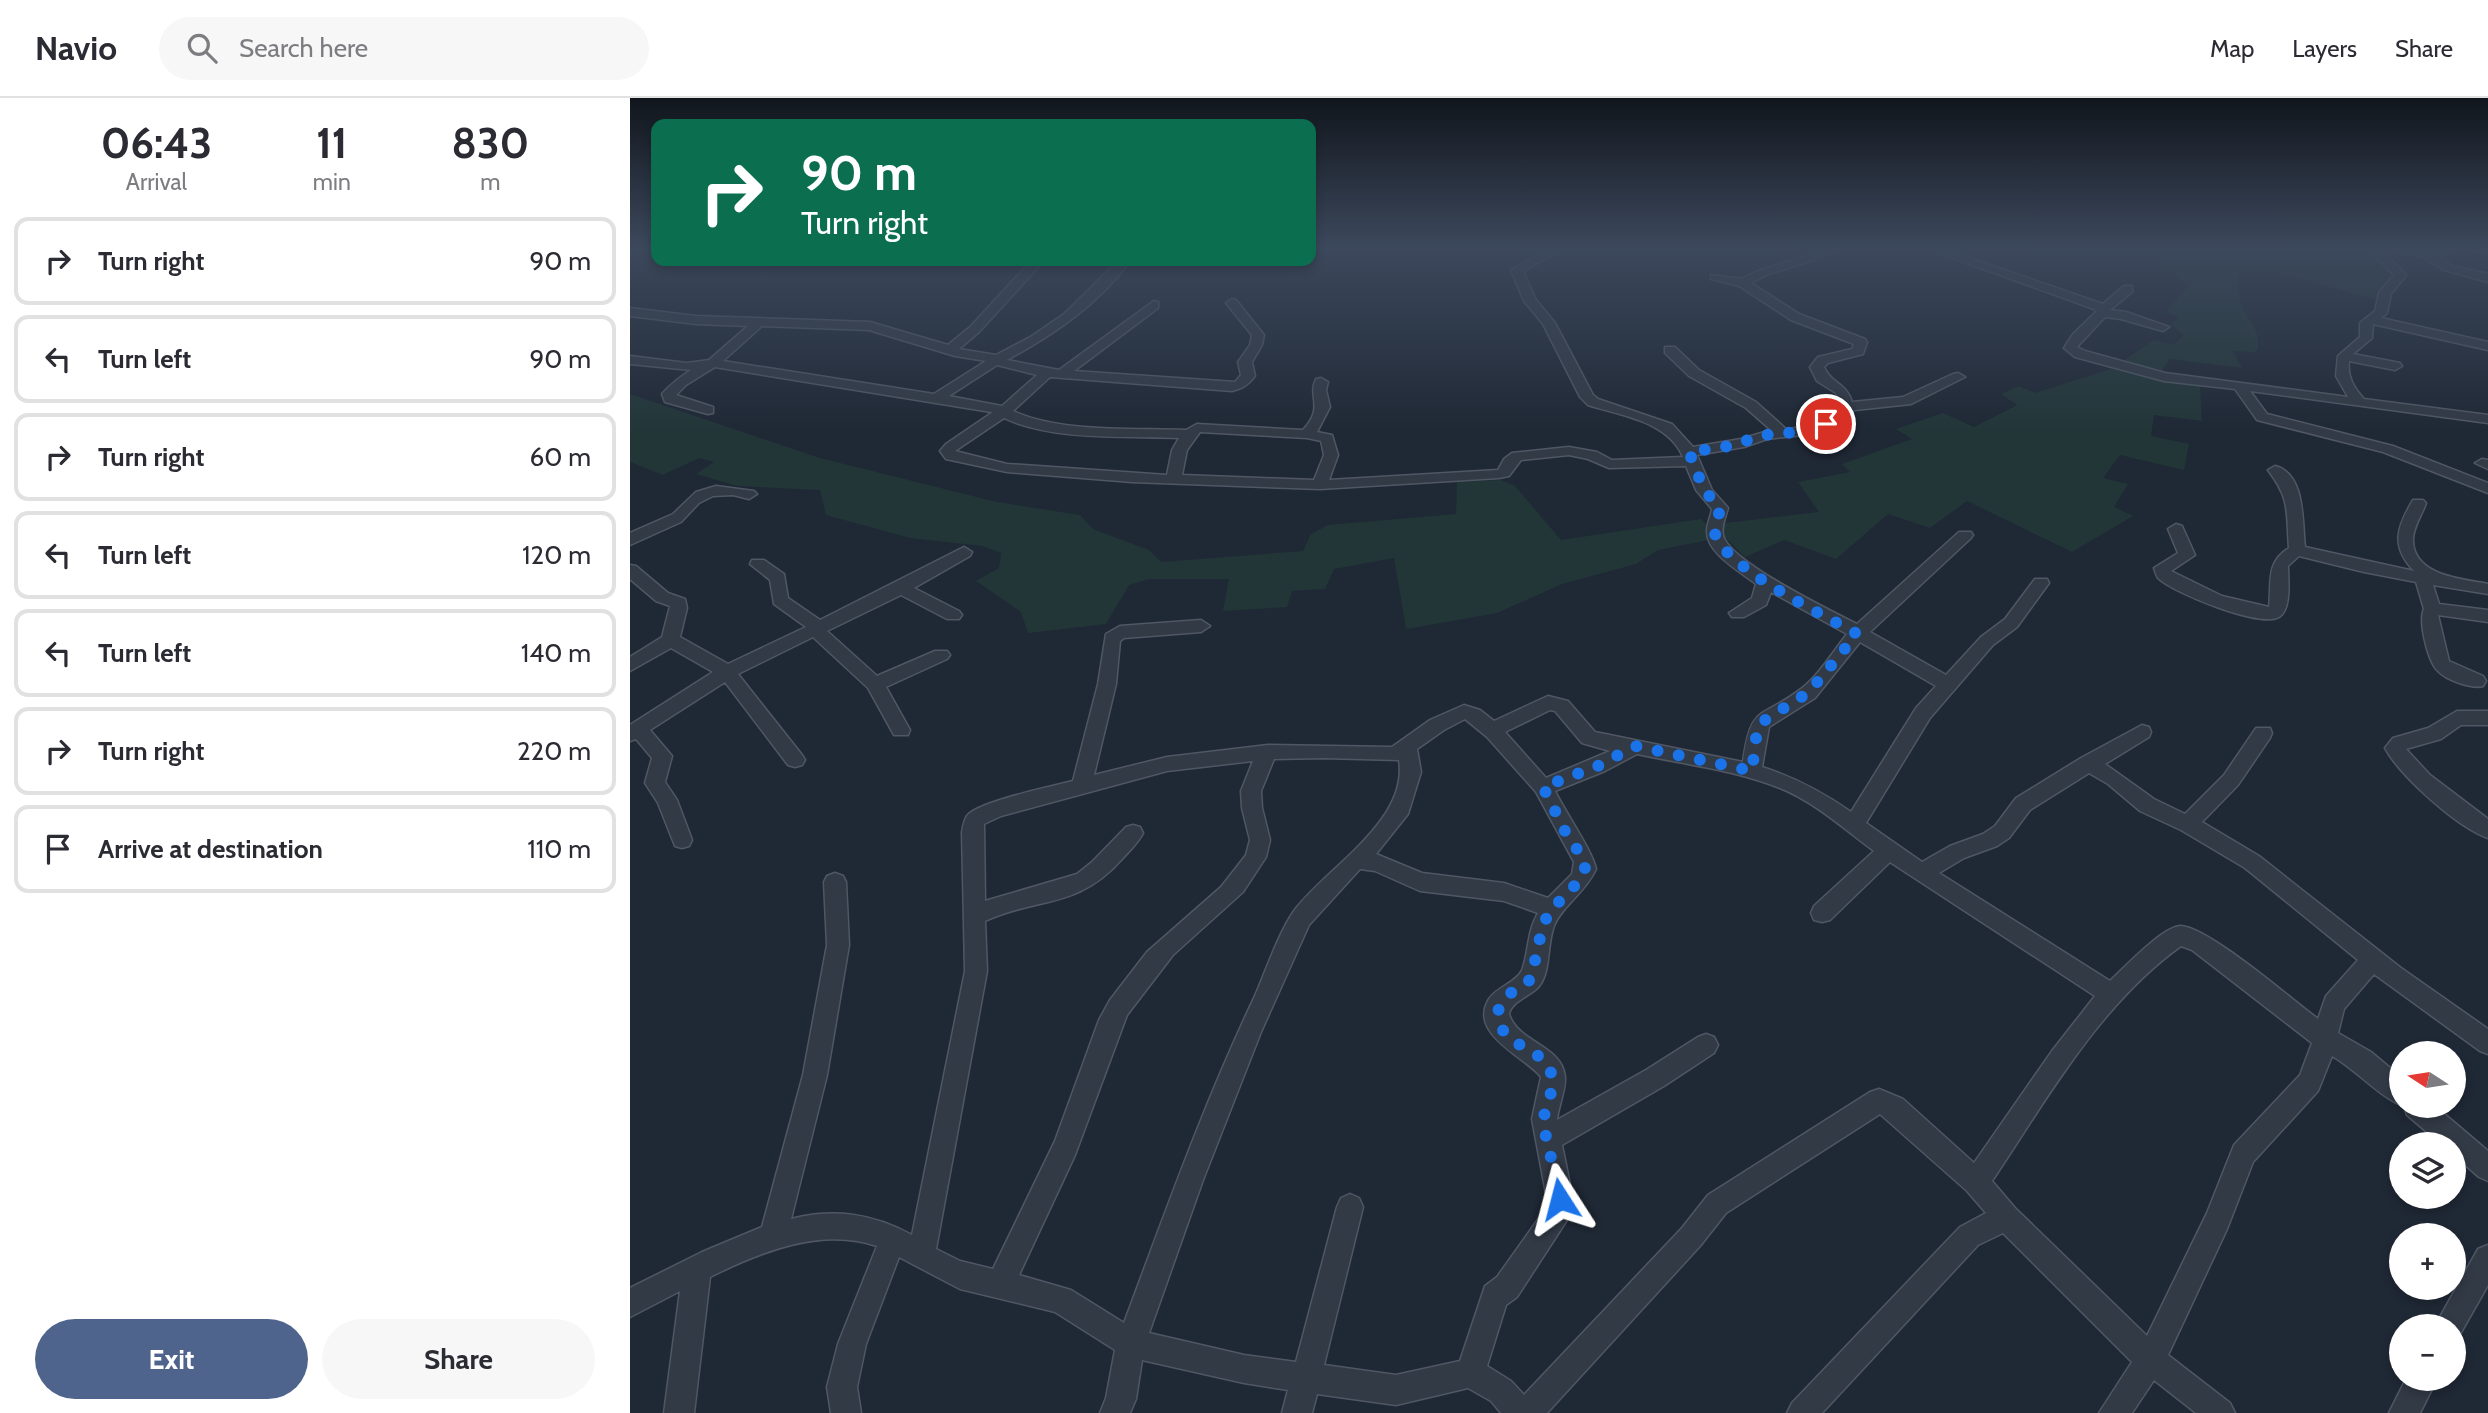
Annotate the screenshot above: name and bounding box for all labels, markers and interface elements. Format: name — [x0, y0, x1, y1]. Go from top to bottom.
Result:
search box — [159, 17, 649, 80]
text: Navio — [35, 28, 117, 68]
icon: search — [183, 29, 221, 67]
text: Search here — [239, 32, 368, 64]
text: Map — [2210, 34, 2254, 63]
text: Layers — [2292, 34, 2357, 63]
text: Share — [2395, 34, 2453, 63]
text: 06:43 — [101, 117, 212, 169]
text: 11 — [316, 117, 347, 169]
text: 830 — [452, 117, 529, 169]
text: 90 m — [801, 143, 917, 202]
icon: right — [686, 147, 777, 238]
text: Arrival — [126, 168, 187, 196]
text: min — [313, 168, 351, 196]
text: m — [480, 168, 500, 196]
text: Turn right — [801, 203, 928, 242]
icon: right — [39, 242, 77, 280]
text: Turn right — [98, 245, 204, 277]
text: 90 m — [529, 245, 591, 277]
icon: left — [39, 340, 77, 378]
text: Turn left — [98, 343, 191, 375]
text: 90 m — [529, 343, 591, 375]
pin — [1796, 394, 1856, 454]
icon: arrive — [1807, 405, 1845, 443]
icon: right — [39, 438, 77, 476]
text: Turn right — [98, 441, 204, 473]
text: 60 m — [529, 441, 591, 473]
icon: left — [39, 536, 77, 574]
text: Turn left — [98, 539, 191, 571]
text: 120 m — [522, 539, 591, 571]
icon: left — [39, 634, 77, 672]
text: Turn left — [98, 637, 191, 669]
text: 140 m — [521, 637, 591, 669]
icon: right — [39, 732, 77, 770]
text: Turn right — [98, 735, 204, 767]
text: 220 m — [517, 735, 591, 767]
icon: arrive — [39, 830, 77, 868]
text: Arrive at destination — [98, 833, 323, 865]
text: 110 m — [527, 833, 591, 865]
north arrow — [2389, 1041, 2466, 1118]
map controls — [2389, 1041, 2466, 1391]
button: layers — [2389, 1132, 2466, 1209]
position arrow — [1523, 1162, 1597, 1236]
button: + — [2389, 1223, 2466, 1300]
button: − — [2389, 1314, 2466, 1391]
button: Exit — [35, 1319, 308, 1399]
button: Share — [322, 1319, 595, 1399]

